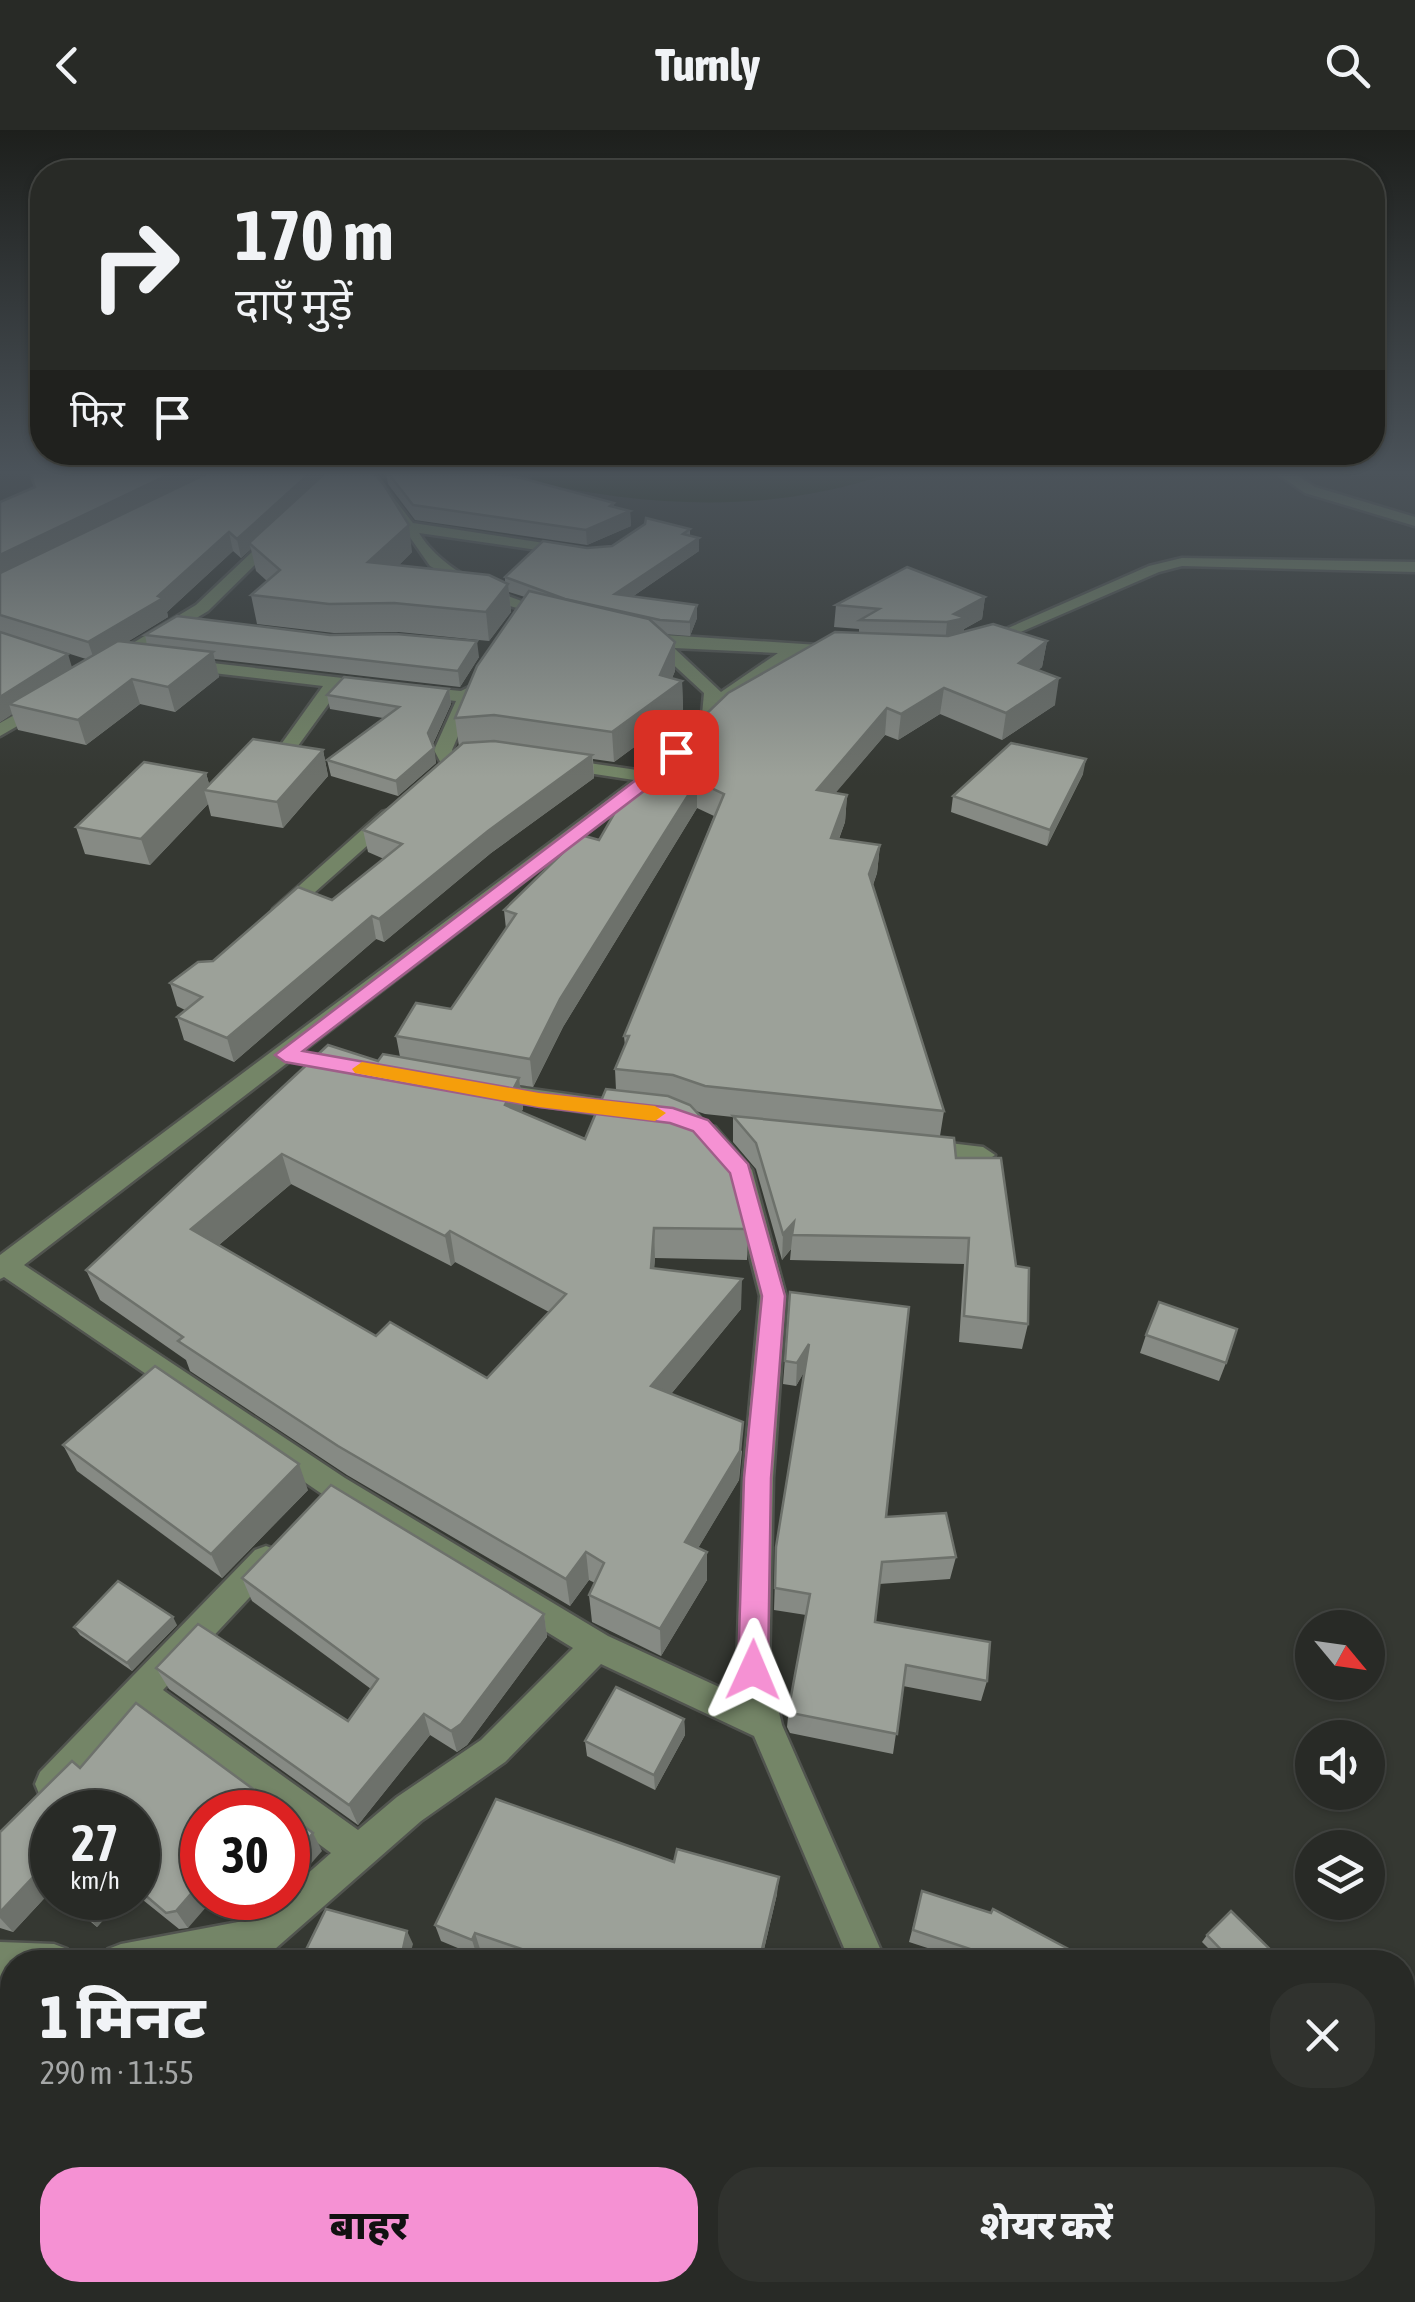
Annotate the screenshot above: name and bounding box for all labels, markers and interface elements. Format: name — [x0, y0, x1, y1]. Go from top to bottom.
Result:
icon: back — [40, 38, 95, 93]
icon: search — [1320, 38, 1375, 93]
text: Turnly — [655, 39, 760, 91]
text: 170 m — [235, 195, 394, 275]
icon: right — [70, 200, 200, 330]
text: दाएँ मुड़ें — [235, 278, 353, 330]
icon: arrive — [145, 390, 200, 445]
text: फिर — [70, 392, 125, 435]
pin — [634, 710, 719, 795]
icon: arrive — [649, 725, 704, 780]
north arrow — [1295, 1610, 1385, 1700]
map controls — [1295, 1610, 1385, 1920]
position arrow — [701, 1618, 805, 1722]
button: sound — [1295, 1720, 1385, 1810]
speed limit sign: 30 — [180, 1790, 310, 1920]
text: 27 — [71, 1814, 118, 1872]
button: layers — [1295, 1830, 1385, 1920]
text: km/h — [70, 1866, 120, 1894]
text: 1 मिनट — [40, 1982, 206, 2051]
button: close — [1270, 1983, 1375, 2088]
text: 290 m · 11:55 — [40, 2054, 194, 2091]
button: बाहर — [40, 2167, 698, 2282]
button: शेयर करें — [718, 2167, 1375, 2282]

